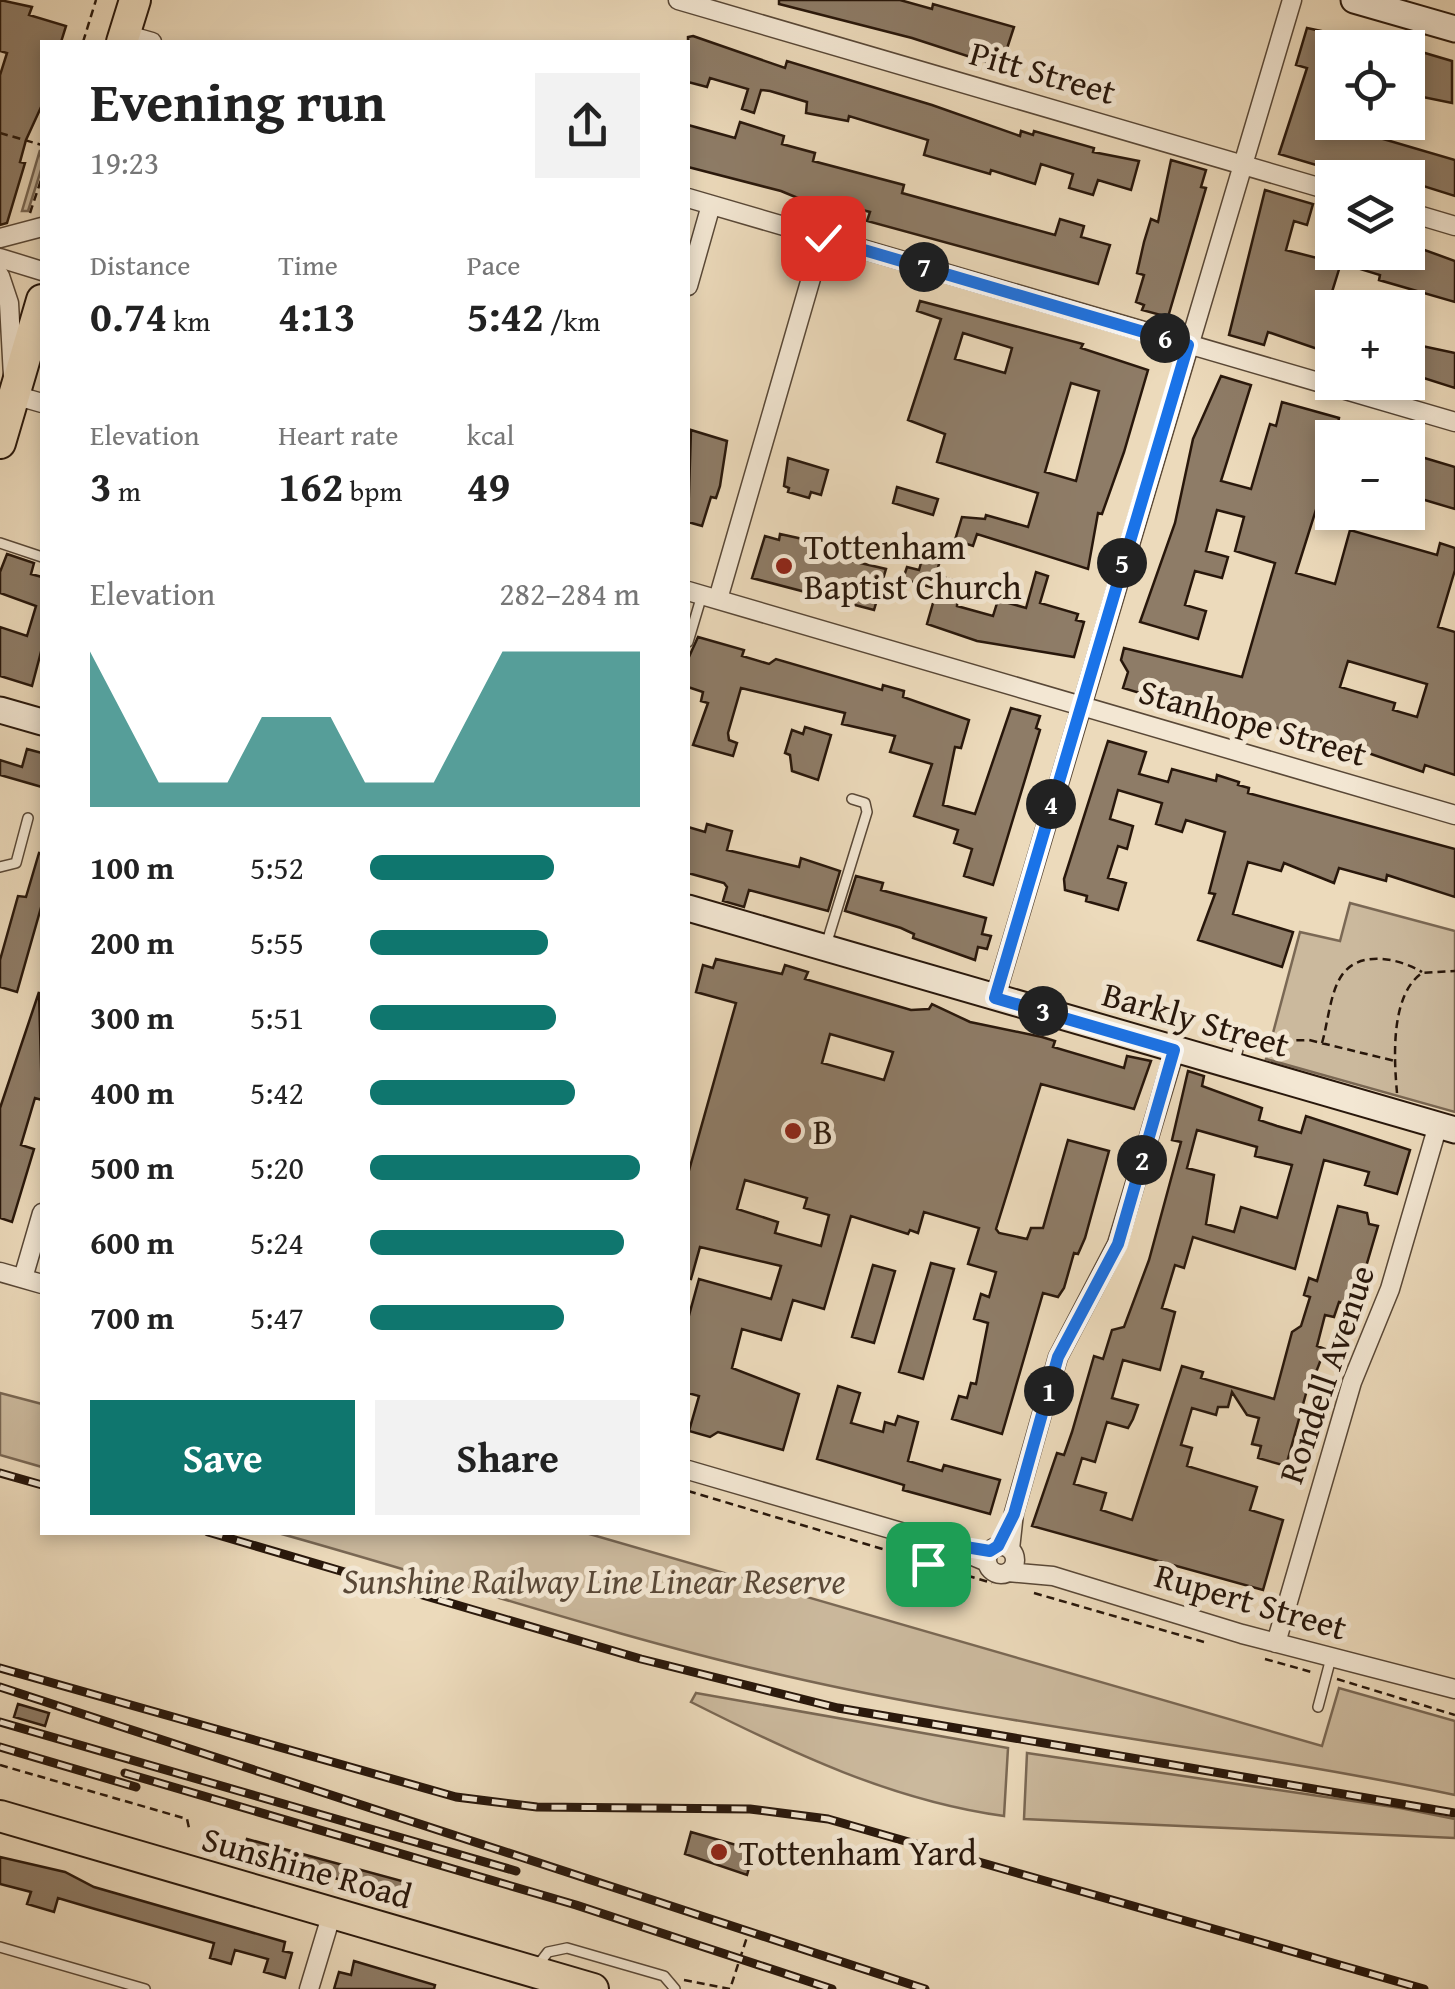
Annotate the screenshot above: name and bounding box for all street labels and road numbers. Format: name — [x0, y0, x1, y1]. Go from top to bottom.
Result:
street label: Pitt Street — [964, 27, 1122, 117]
street label: Stanhope Street — [1133, 665, 1373, 779]
street label: Barkly Street — [1097, 968, 1295, 1070]
street label: Rondell Avenue — [1265, 1258, 1387, 1490]
street label: Rupert Street — [1149, 1549, 1353, 1653]
street label: Sunshine Road — [196, 1813, 418, 1921]

